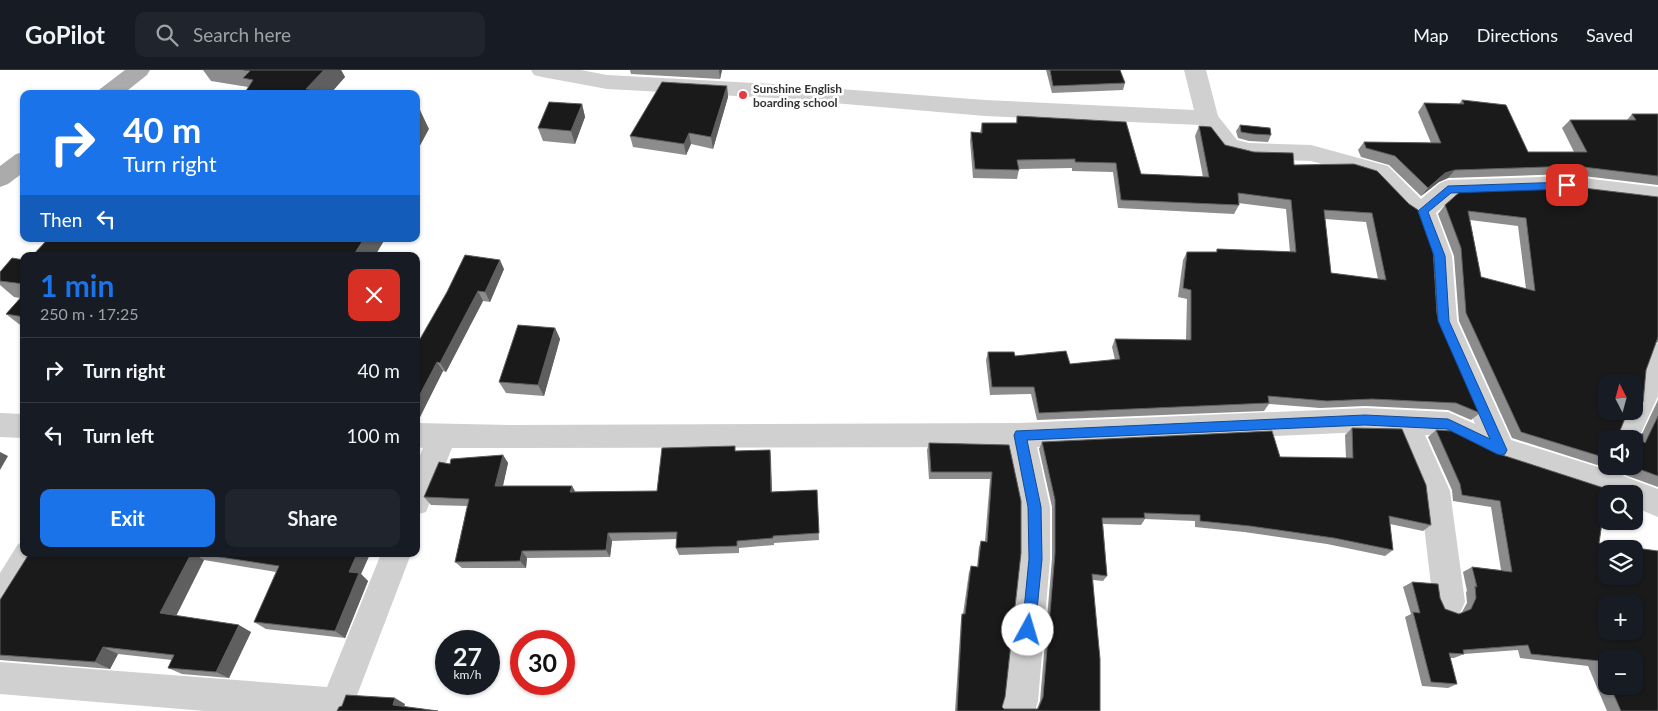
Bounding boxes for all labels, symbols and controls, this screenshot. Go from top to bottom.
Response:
search box [135,12,485,57]
text: GoPilot [25,20,105,49]
icon: search [153,21,181,49]
text: Search here [193,23,291,46]
text: Map [1413,24,1449,46]
text: Directions [1477,24,1558,46]
text: Saved [1586,24,1633,46]
place label: Sunshine English boarding school [753,81,842,110]
marker: Sunshine English boarding school [737,89,749,101]
text: 40 m [123,108,201,150]
icon: right [40,110,105,175]
text: Turn right [123,150,217,177]
pin [1546,164,1588,206]
icon: arrive [1553,171,1581,199]
icon: left [92,205,120,233]
text: Then [40,208,82,231]
text: 1 min [40,267,114,303]
button: close [348,269,400,321]
text: 250 m · 17:25 [40,304,139,323]
icon: right [40,356,68,384]
text: Turn right [83,359,165,382]
text: 40 m [357,359,400,382]
north arrow [1598,375,1642,420]
map controls [1598,375,1643,695]
icon: left [40,421,68,449]
text: Turn left [83,424,154,447]
text: 100 m [346,424,400,447]
button: sound [1598,430,1643,475]
button: search [1598,485,1643,530]
button: Exit [40,489,215,547]
button: Share [225,489,400,547]
button: layers [1598,540,1643,585]
button: + [1598,595,1643,640]
position arrow [1001,603,1053,655]
speed limit sign: 30 [510,630,575,695]
text: 27 [453,641,482,671]
button: − [1598,650,1643,695]
text: km/h [453,667,482,682]

